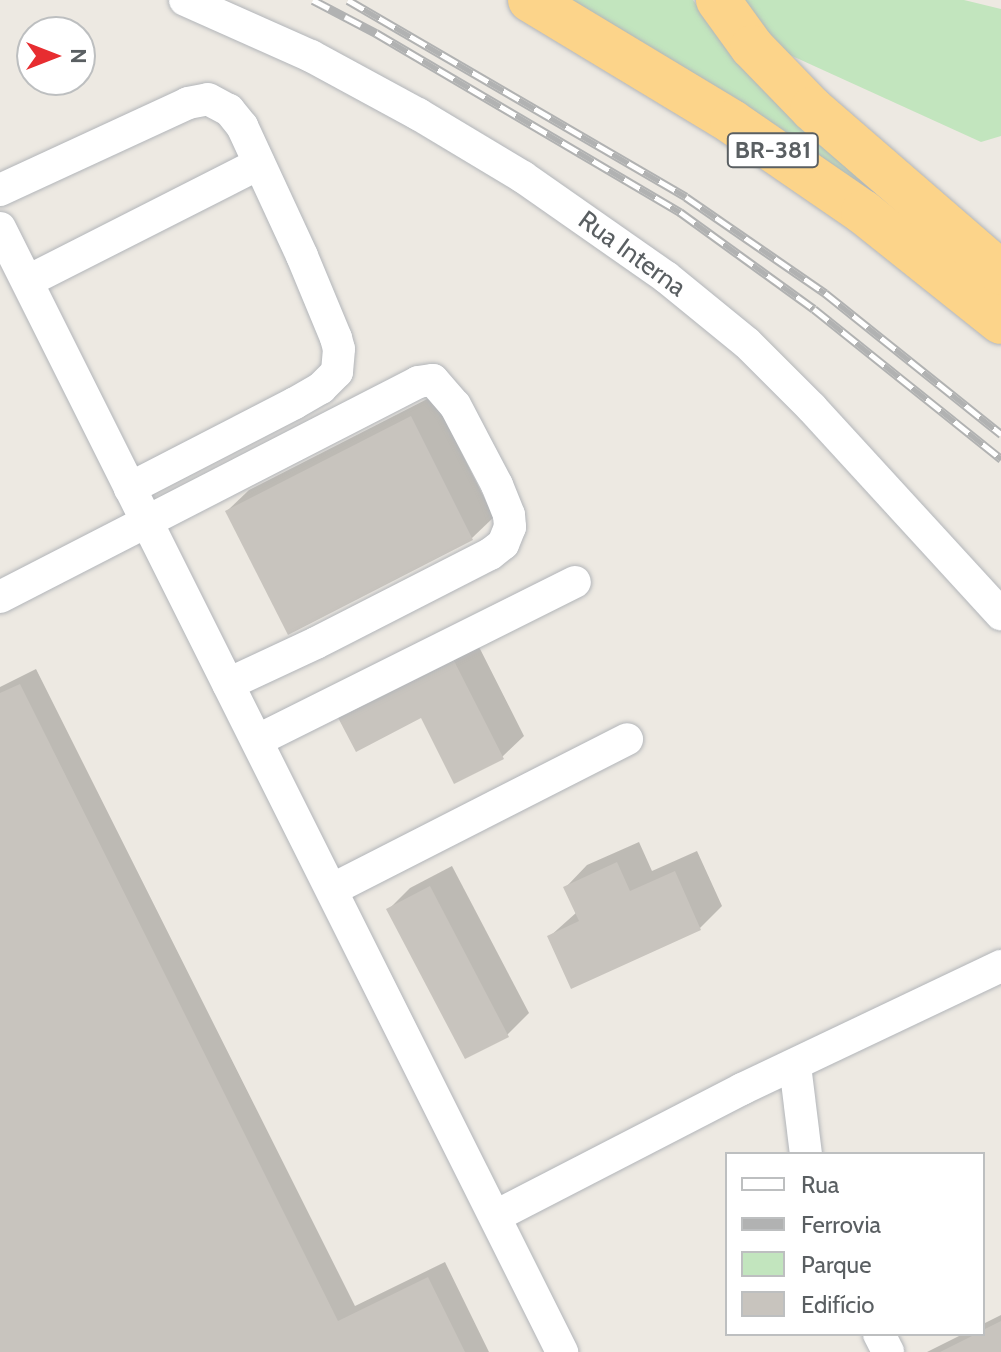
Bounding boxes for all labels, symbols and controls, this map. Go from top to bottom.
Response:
north arrow [16,16,96,96]
text: N [65,48,92,64]
road number: BR-381 [725,130,821,170]
street label: Rua Interna [572,205,692,303]
legend [725,1152,985,1336]
text: Rua [801,1170,839,1199]
text: Ferrovia [801,1210,881,1239]
text: Parque [801,1250,871,1279]
text: Edifício [801,1290,875,1319]

